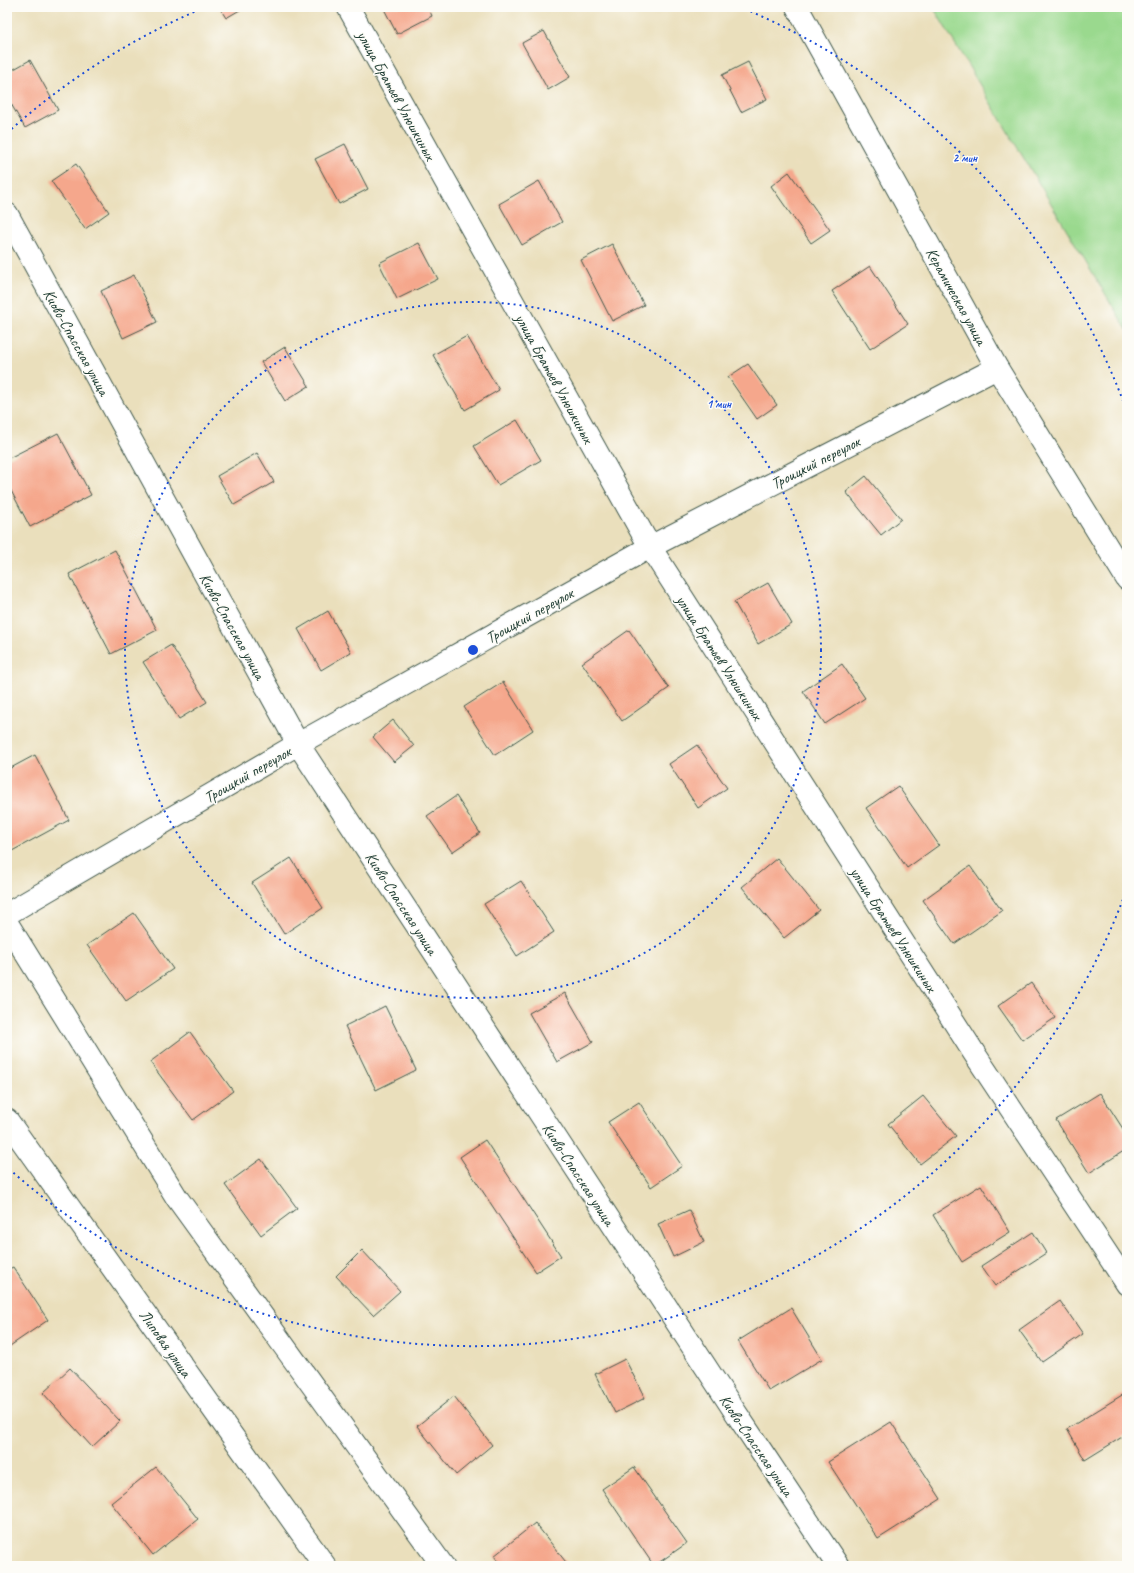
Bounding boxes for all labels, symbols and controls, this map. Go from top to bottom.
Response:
street label: улица Братьев Улюшкиных [352,26,441,165]
text: 2 мин [953,150,978,166]
street label: Керамическая улица [921,244,992,350]
street label: Киово-Спасская улица [39,286,114,400]
street label: улица Братьев Улюшкиных [510,309,599,448]
text: 1 мин [707,396,732,412]
street label: Троицкий переулок [768,431,865,494]
street label: Киово-Спасская улица [195,570,270,684]
street label: Троицкий переулок [482,583,579,648]
street label: улица Братьев Улюшкиных [671,590,768,725]
centre of rings [466,643,480,657]
street label: Троицкий переулок [200,741,296,808]
street label: Киово-Спасская улица [360,848,443,960]
street label: улица Братьев Улюшкиных [845,862,942,997]
street label: Киово-Спасская улица [537,1119,620,1231]
street label: Липовая улица [135,1306,196,1382]
street label: Киово-Спасская улица [715,1391,798,1501]

